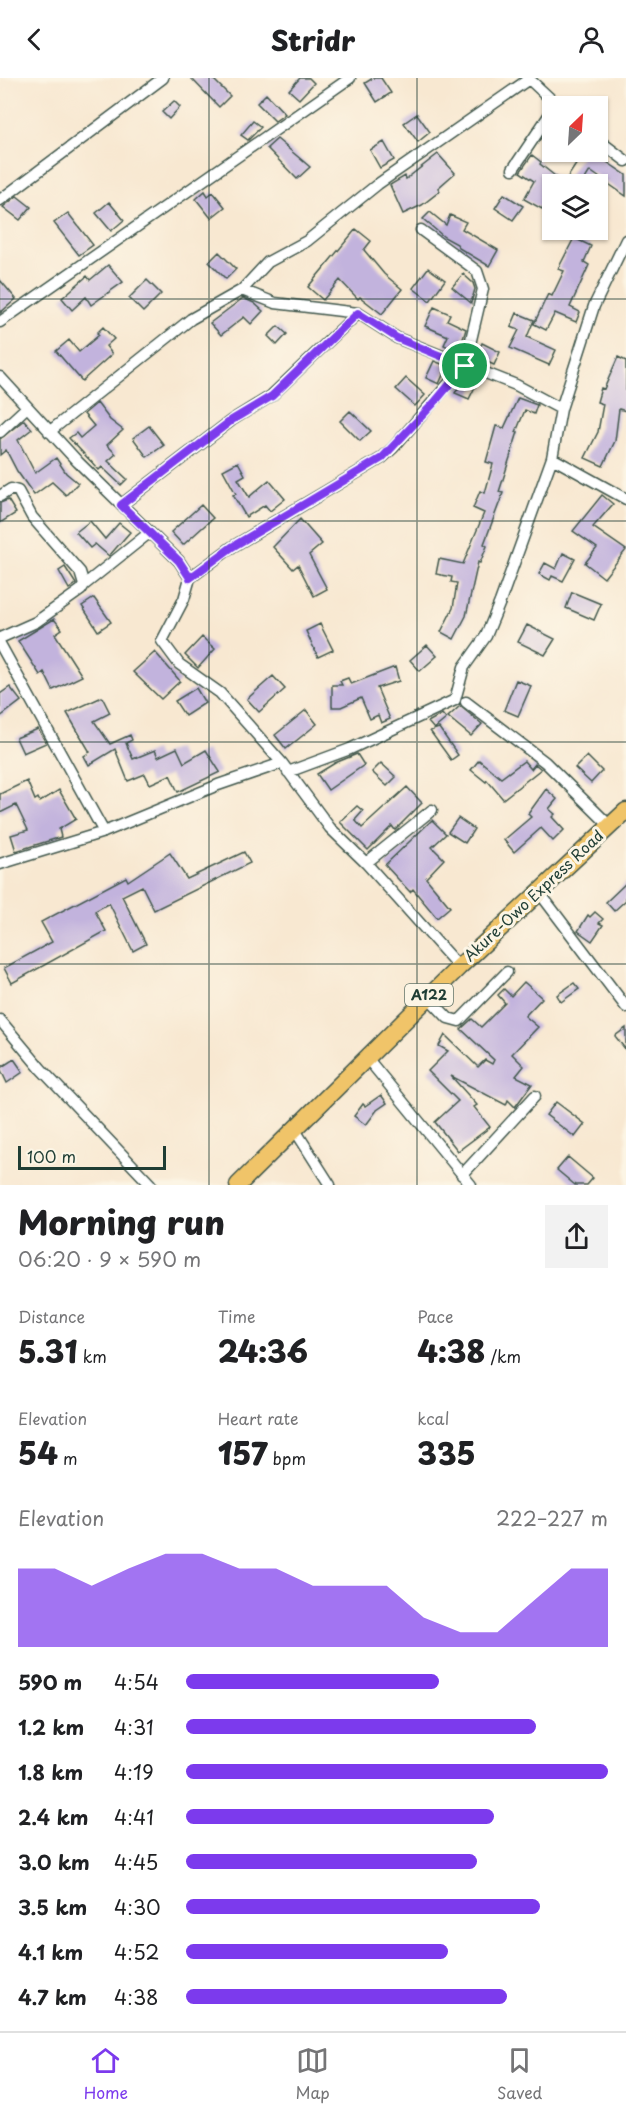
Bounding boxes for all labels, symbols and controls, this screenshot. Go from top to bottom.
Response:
text: Stridr [271,19,355,60]
icon: back [18,23,51,56]
icon: person [575,23,608,56]
north arrow [542,96,608,162]
map controls [542,96,608,240]
button: layers [542,174,608,240]
pin [439,340,490,391]
icon: arrive [448,349,481,382]
street label: Akure-Owo Express Road [458,824,608,966]
road number: A122 [405,984,453,1006]
scale bar [18,1143,166,1170]
text: 100 m [27,1144,76,1168]
text: Morning run [18,1196,225,1246]
button: share [545,1205,608,1268]
text: 06:20 · 9 × 590 m [18,1244,201,1274]
text: Distance [18,1304,85,1328]
text: Time [218,1304,255,1328]
text: Pace [417,1304,453,1328]
text: 5.31 [18,1328,78,1373]
text: 24:36 [218,1328,308,1373]
text: 4:38 [417,1328,485,1373]
text: km [78,1344,107,1368]
text: /km [485,1344,521,1368]
text: Elevation [18,1406,87,1430]
text: Heart rate [218,1406,298,1430]
text: kcal [417,1406,449,1430]
text: 54 [18,1430,58,1475]
text: 157 [218,1430,268,1475]
text: 335 [417,1430,476,1475]
text: m [58,1446,78,1470]
text: bpm [268,1446,306,1470]
text: Elevation [18,1503,104,1533]
text: 222–227 m [496,1503,608,1533]
text: 590 m [18,1667,82,1697]
text: 4:54 [114,1667,159,1697]
text: 1.2 km [18,1712,84,1742]
text: 4:31 [114,1712,154,1742]
text: 1.8 km [18,1757,83,1787]
text: 4:19 [114,1757,154,1787]
text: 2.4 km [18,1802,88,1832]
text: 4:41 [114,1802,154,1832]
text: 3.0 km [18,1847,90,1877]
text: 4:45 [114,1847,158,1877]
text: 3.5 km [18,1892,87,1922]
text: 4:30 [114,1892,161,1922]
text: 4.1 km [18,1937,83,1967]
text: 4:52 [114,1937,159,1967]
text: 4.7 km [18,1982,87,2012]
text: 4:38 [114,1982,159,2012]
tab: Home [84,2044,128,2104]
tab: Map [295,2044,330,2104]
tab: Saved [497,2044,542,2104]

